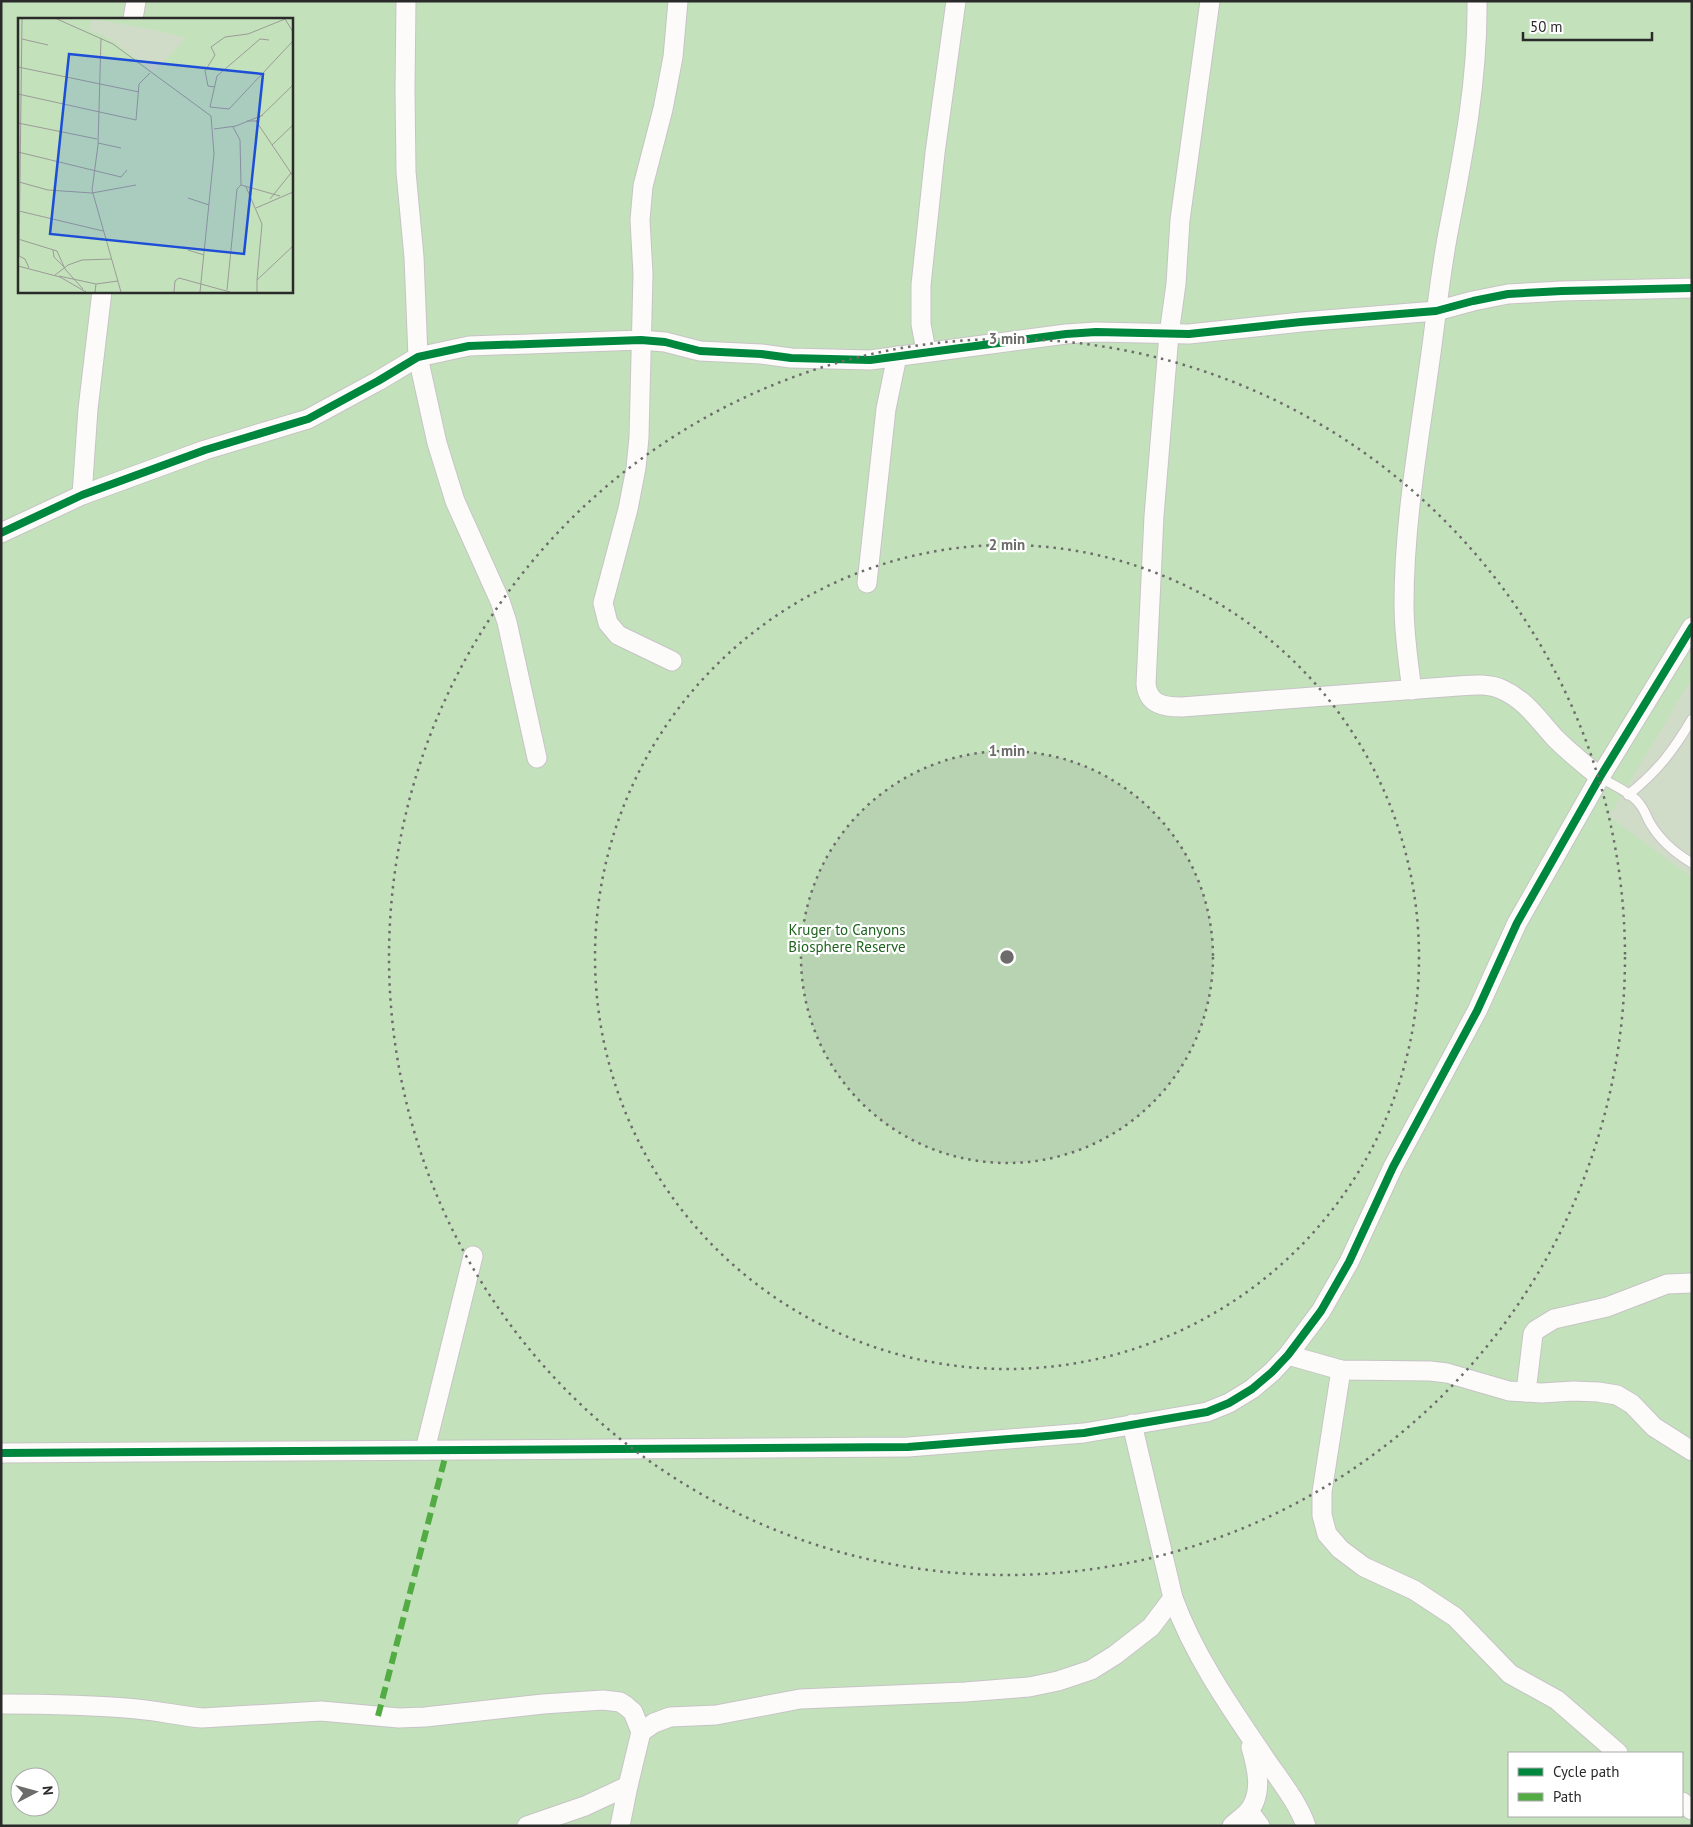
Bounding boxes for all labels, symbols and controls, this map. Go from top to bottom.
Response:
scale bar [1523,10,1652,42]
text: 50 m [1530,17,1563,36]
inset map [18,18,292,292]
text: 3 min [989,329,1025,348]
text: 2 min [989,535,1025,554]
text: 1 min [989,741,1025,760]
park label: Kruger to Canyons Biosphere Reserve [788,920,906,956]
centre of rings [998,948,1016,966]
legend [1508,1752,1683,1817]
text: Cycle path [1553,1762,1619,1781]
north arrow [10,1767,60,1817]
text: N [38,1785,57,1796]
text: Path [1553,1787,1582,1806]

